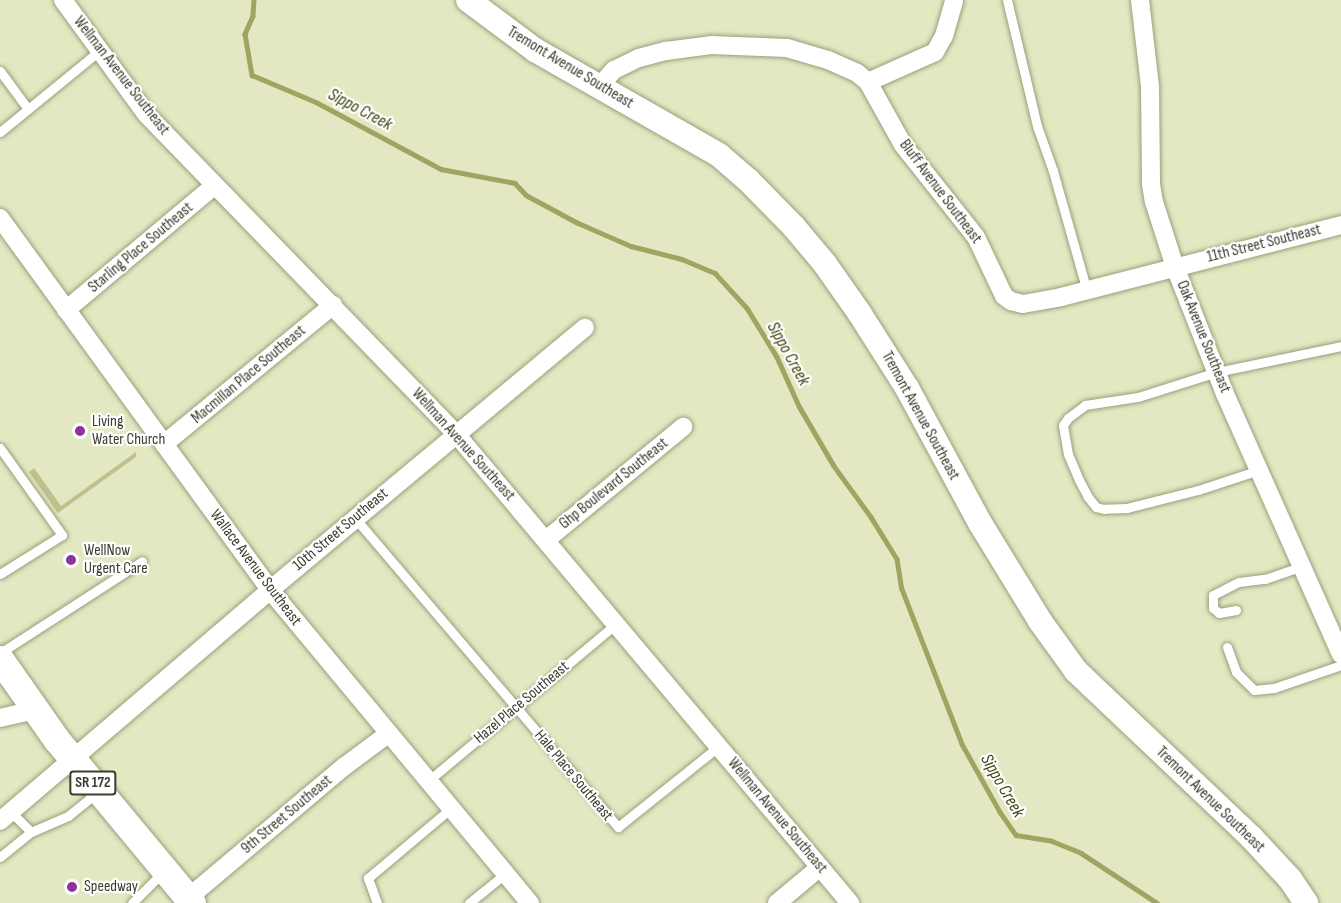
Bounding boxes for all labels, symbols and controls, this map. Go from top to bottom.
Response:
street label: Wellman Avenue Southeast [69,13,173,139]
street label: Tremont Avenue Southeast [503,23,637,113]
water label: Sippo Creek [324,84,396,136]
street label: Bluff Avenue Southeast [895,136,985,248]
street label: Starling Place Southeast [85,199,197,297]
street label: 11th Street Southeast [1205,221,1323,267]
street label: Oak Avenue Southeast [1172,278,1234,396]
water label: Sippo Creek [762,318,814,390]
street label: Macmillan Place Southeast [188,322,310,428]
street label: Tremont Avenue Southeast [877,348,963,484]
street label: Wellman Avenue Southeast [407,385,519,505]
place label: Living Water Church [92,412,165,450]
marker: Living Water Church [73,424,87,438]
street label: Ghp Boulevard Southeast [556,434,672,534]
street label: 10th Street Southeast [289,485,393,575]
street label: Wallace Avenue Southeast [205,506,305,630]
place label: WellNow Urgent Care [84,541,148,579]
marker: WellNow Urgent Care [62,551,80,569]
street label: Hazel Place Southeast [471,658,573,748]
street label: Hale Place Southeast [529,727,617,825]
street label: Tremont Avenue Southeast [1151,743,1269,857]
water label: Sippo Creek [975,750,1029,822]
street label: Wellman Avenue Southeast [723,754,831,878]
road number: SR 172 [69,771,117,795]
street label: 9th Street Southeast [238,771,336,859]
place label: Speedway [84,877,138,897]
marker: Speedway [65,880,79,894]

